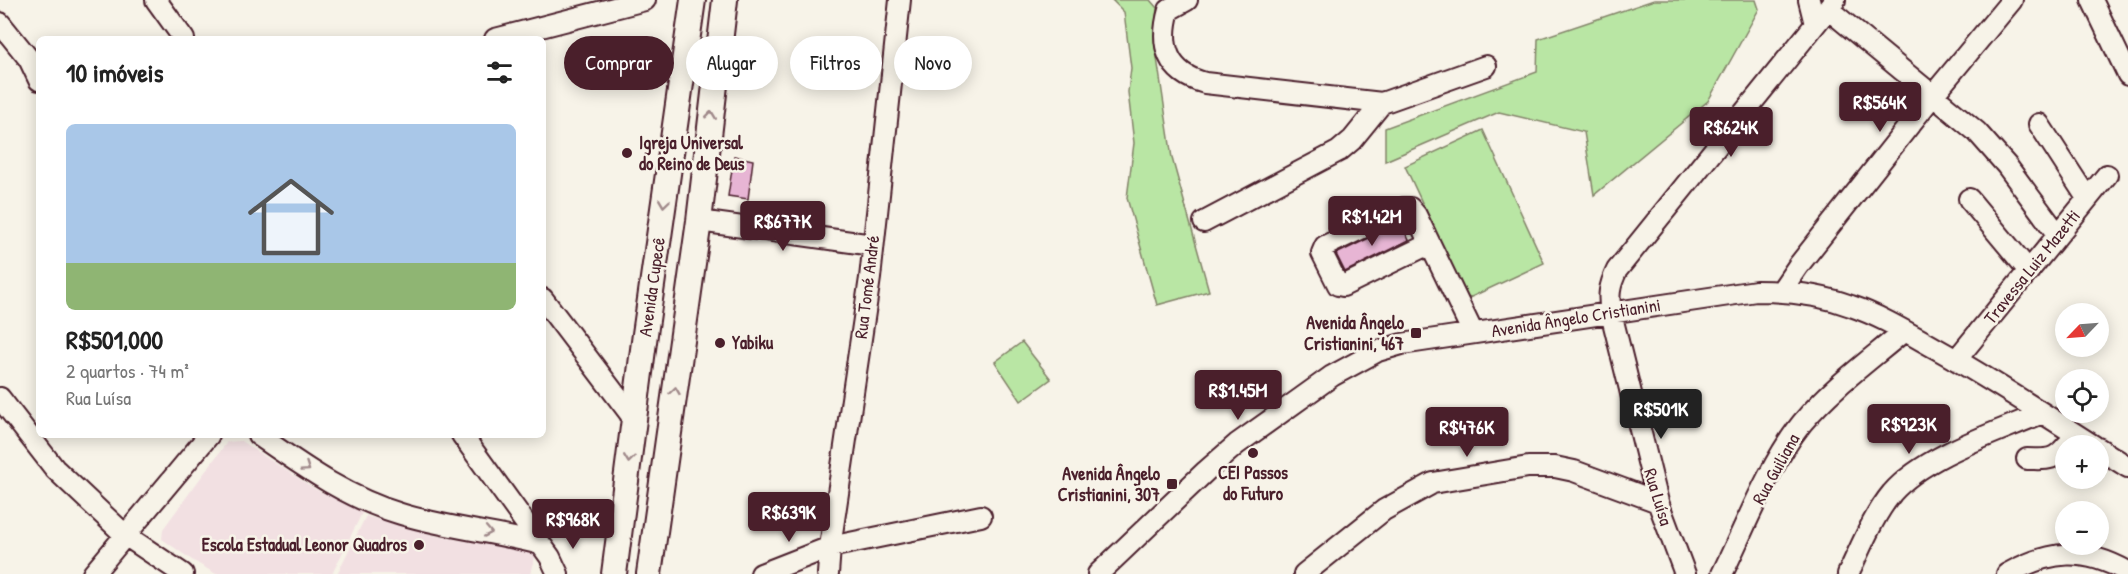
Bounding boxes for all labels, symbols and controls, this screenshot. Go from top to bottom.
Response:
chip: Comprar [564,36,674,90]
chip: Alugar [686,36,778,90]
chip: Filtros [790,36,882,90]
chip: Novo [894,36,972,90]
text: 10 imóveis [66,55,164,90]
icon: filters [483,56,516,89]
pin: R$564K [1831,82,1929,133]
text: R$564K [1853,88,1907,115]
pin: R$624K [1682,107,1780,158]
one-way arrow [704,110,717,119]
text: R$624K [1704,113,1758,140]
place label: Igreja Universal do Reino de Deus [639,130,745,176]
marker: Igreja Universal do Reino de Deus [620,146,634,160]
icon: home [237,163,345,271]
pin: R$1.42M [1317,196,1427,247]
one-way arrow [659,199,671,208]
pin: R$677K [734,201,832,252]
text: R$1.42M [1342,202,1402,229]
street label: Travessa Luiz Mazetti [1978,204,2086,329]
text: R$677K [754,207,812,234]
street label: Rua Tomé André [848,234,885,340]
street label: Avenida Cupecê [632,236,671,338]
street label: Avenida Ângelo Cristianini [1489,292,1662,343]
north arrow [2055,303,2109,357]
map controls [2055,303,2109,555]
place label: Avenida Ângelo Cristianini, 467 [1304,310,1405,356]
text: R$501,000 [66,322,163,357]
marker: Avenida Ângelo Cristianini, 467 [1409,326,1423,340]
place label: Yabiku [732,330,774,355]
marker: Yabiku [713,336,727,350]
text: 2 quartos · 74 m² [66,357,189,384]
button: locate [2055,369,2109,423]
pin: R$1.45M [1183,370,1293,421]
text: R$1.45M [1209,376,1267,403]
text: Rua Luísa [66,384,131,411]
one-way arrow [668,387,680,396]
pin: R$501K [1612,389,1710,440]
text: R$501K [1634,395,1688,422]
pin: R$923K [1860,404,1958,455]
pin: R$476K [1418,407,1516,458]
text: R$923K [1881,410,1937,437]
text: R$476K [1439,413,1495,440]
street label: Rua Guiliana [1746,429,1805,509]
button: + [2055,435,2109,489]
marker: CEI Passos do Futuro [1246,446,1260,460]
one-way arrow [623,454,635,464]
place label: CEI Passos do Futuro [1218,460,1288,506]
one-way arrow [299,461,310,472]
place label: Avenida Ângelo Cristianini, 307 [1058,461,1161,507]
street label: Rua Luísa [1638,465,1679,528]
marker: Avenida Ângelo Cristianini, 307 [1165,477,1179,491]
pin: R$639K [740,492,838,543]
text: R$639K [762,498,816,525]
pin: R$968K [524,499,622,550]
button: − [2055,501,2109,555]
text: R$968K [546,505,600,532]
one-way arrow [483,525,493,538]
place label: Escola Estadual Leonor Quadros [202,532,407,557]
marker: Escola Estadual Leonor Quadros [412,538,426,552]

